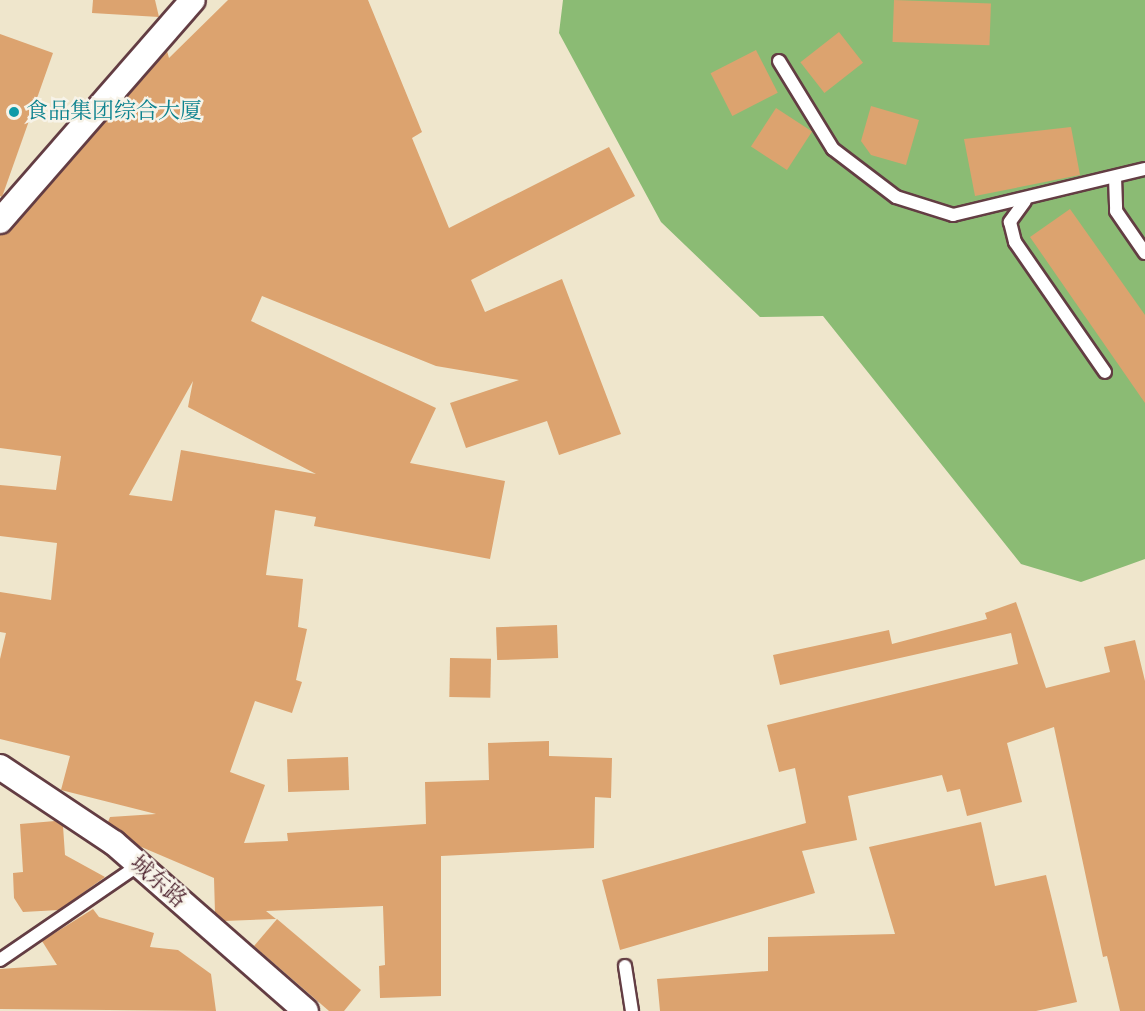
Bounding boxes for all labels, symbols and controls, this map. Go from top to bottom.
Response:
place label: 食品集团综合大厦 [26,99,202,125]
marker: 食品集团综合大厦 [7,105,21,119]
street label: 城东路 [124,850,192,914]

